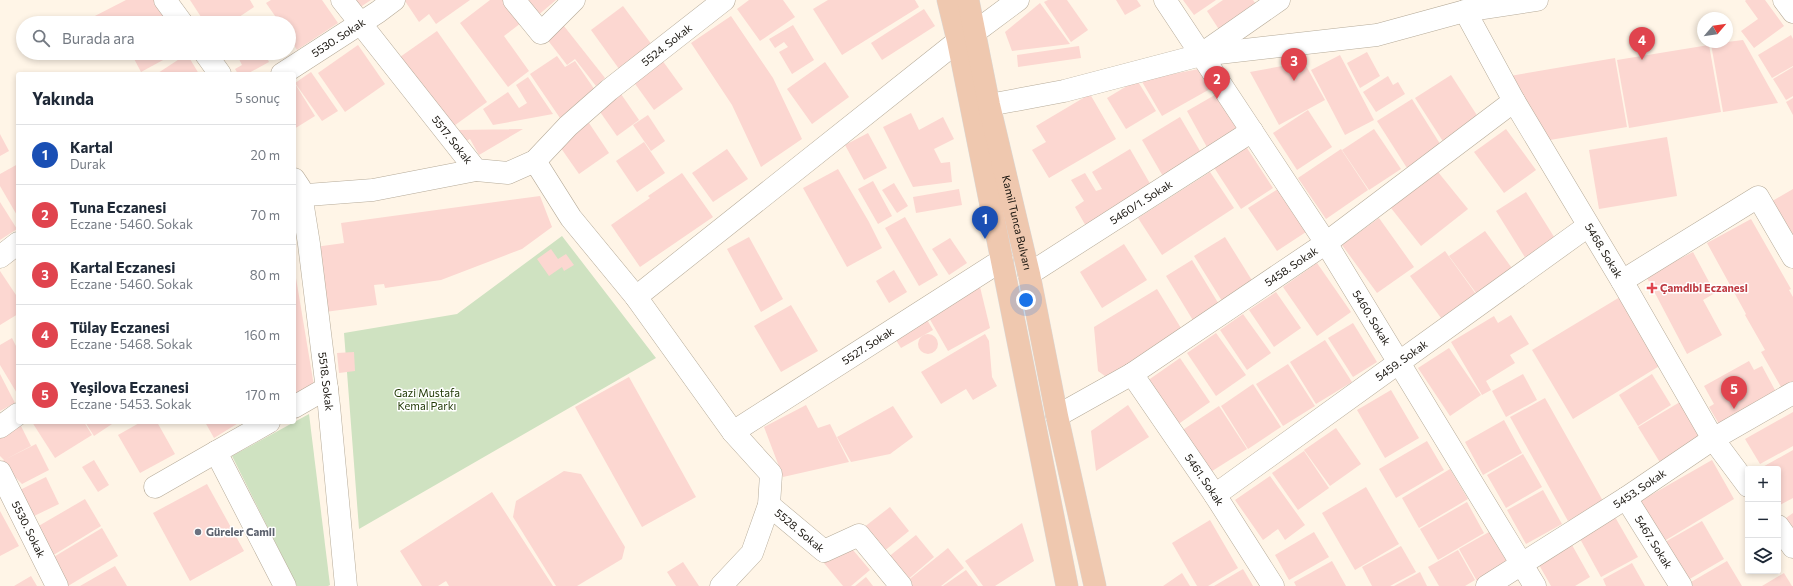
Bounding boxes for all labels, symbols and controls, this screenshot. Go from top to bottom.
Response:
north arrow [1697,12,1733,48]
street label: 5530. Sokak [309,15,367,59]
search box [16,16,296,60]
street label: 5524. Sokak [638,21,694,68]
icon: search [30,27,52,49]
pin: 4 [1629,27,1655,60]
text: Burada ara [62,29,135,47]
pin: 3 [1281,48,1307,81]
pin: 2 [1204,66,1230,99]
text: Yakında [32,88,94,109]
text: 5 sonuç [235,90,280,106]
street label: 5517. Sokak [430,113,476,166]
text: Kartal [70,138,113,156]
text: 1 [42,147,48,163]
text: 20 m [251,147,280,163]
text: Durak [70,156,106,172]
street label: Kamil Tunca Bulvarı [1000,174,1035,271]
street label: 5460/1. Sokak [1107,177,1174,227]
text: Tuna Eczanesi [70,198,166,216]
pin: 1 [972,206,998,239]
text: 2 [41,207,49,223]
text: 70 m [251,207,280,223]
text: Eczane · 5460. Sokak [70,216,193,232]
street label: 5468. Sokak [1583,221,1626,280]
street label: 5458. Sokak [1262,244,1320,289]
text: Kartal Eczanesi [70,258,175,276]
text: 3 [41,267,49,283]
text: 80 m [250,267,280,283]
text: Eczane · 5460. Sokak [70,276,193,292]
place label: Çamdibi Eczanesi [1660,281,1748,294]
marker: Çamdibi Eczanesi [1647,283,1657,293]
street label: 5460. Sokak [1350,288,1394,347]
your location [1016,290,1036,310]
text: Tülay Eczanesi [70,318,170,336]
street label: 5527. Sokak [839,324,896,367]
text: 4 [41,327,49,343]
text: 160 m [244,327,280,343]
text: Eczane · 5468. Sokak [70,336,192,352]
street label: 5459. Sokak [1373,337,1430,383]
street label: 5518. Sokak [316,351,336,411]
pin: 5 [1721,376,1747,409]
text: Yeşilova Eczanesi [70,378,189,396]
park label: Gazi Mustafa Kemal Parkı [394,386,460,412]
text: 5 [41,387,49,403]
text: 170 m [245,387,280,403]
text: Eczane · 5453. Sokak [70,396,192,412]
street label: 5461. Sokak [1183,451,1227,508]
street label: 5453. Sokak [1610,466,1668,511]
map controls [1745,466,1781,574]
button: + [1745,466,1781,502]
street label: 5530. Sokak [10,499,49,559]
button: − [1745,502,1781,538]
street label: 5528. Sokak [773,506,827,555]
street label: 5467. Sokak [1633,513,1675,571]
place label: Güreler Camii [206,525,275,538]
marker: Güreler Camii [193,527,203,537]
button: layers [1745,538,1781,574]

